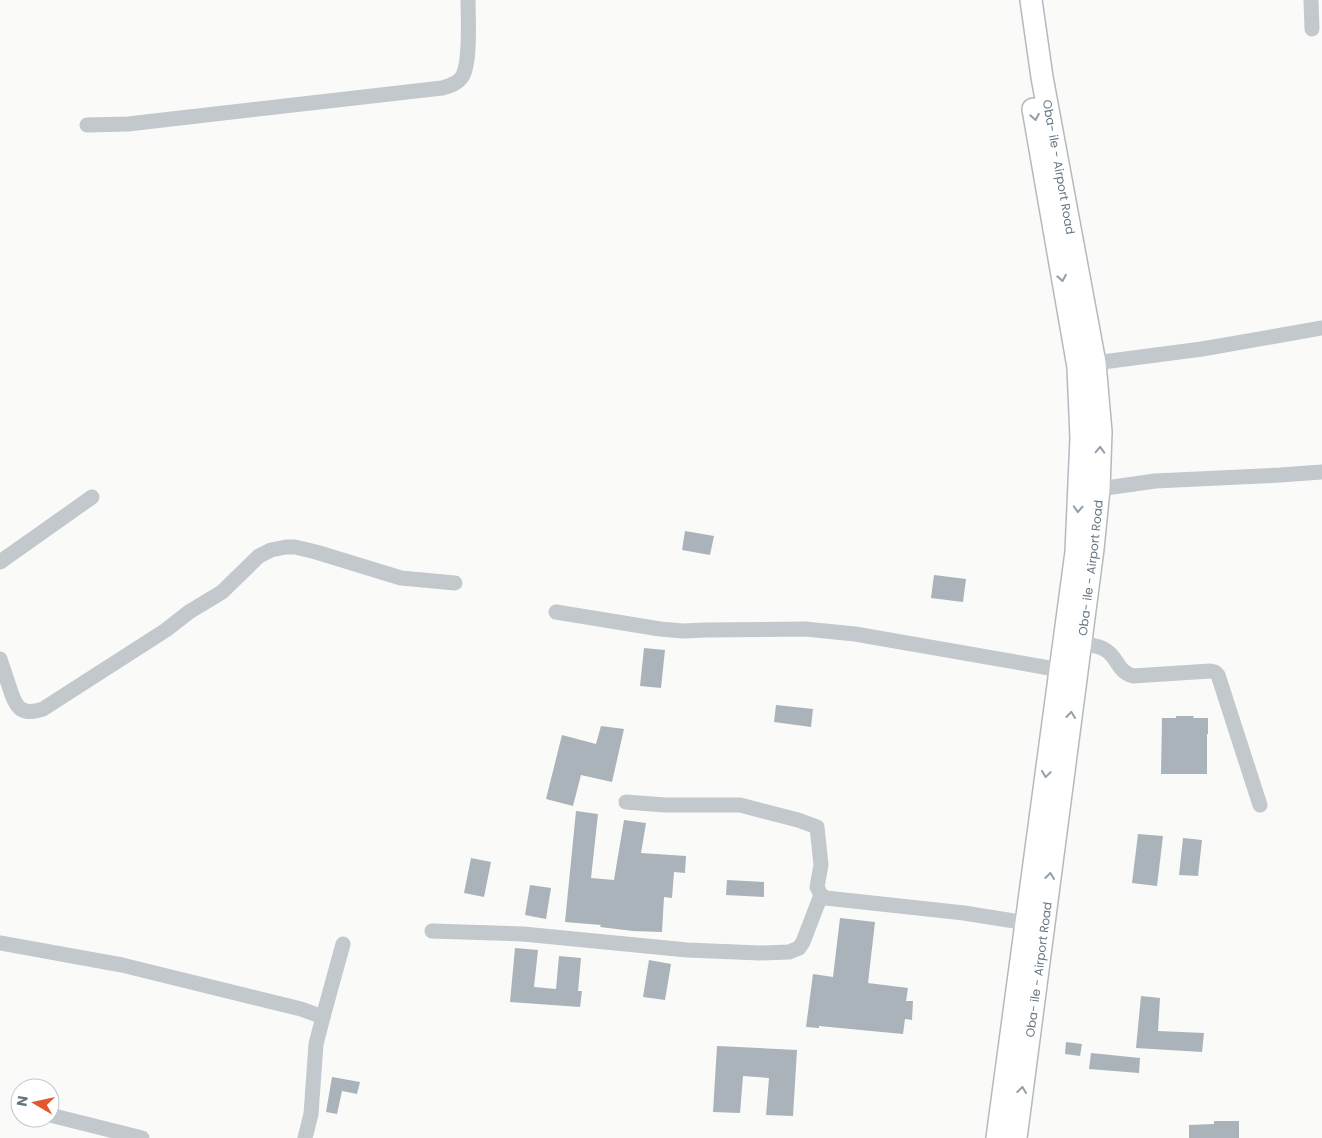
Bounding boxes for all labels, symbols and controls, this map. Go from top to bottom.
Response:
street label: Oba- ile - Airport Road [1039,98,1079,236]
one-way arrow [1029,113,1039,122]
one-way arrow [1057,273,1067,282]
one-way arrow [1095,445,1106,453]
street label: Oba- ile - Airport Road [1073,499,1106,637]
one-way arrow [1073,505,1084,513]
one-way arrow [1065,711,1076,719]
one-way arrow [1042,770,1052,778]
one-way arrow [1044,872,1055,880]
street label: Oba- ile - Airport Road [1021,901,1055,1038]
north arrow [10,1078,60,1128]
one-way arrow [1016,1085,1027,1093]
text: N [11,1094,33,1108]

